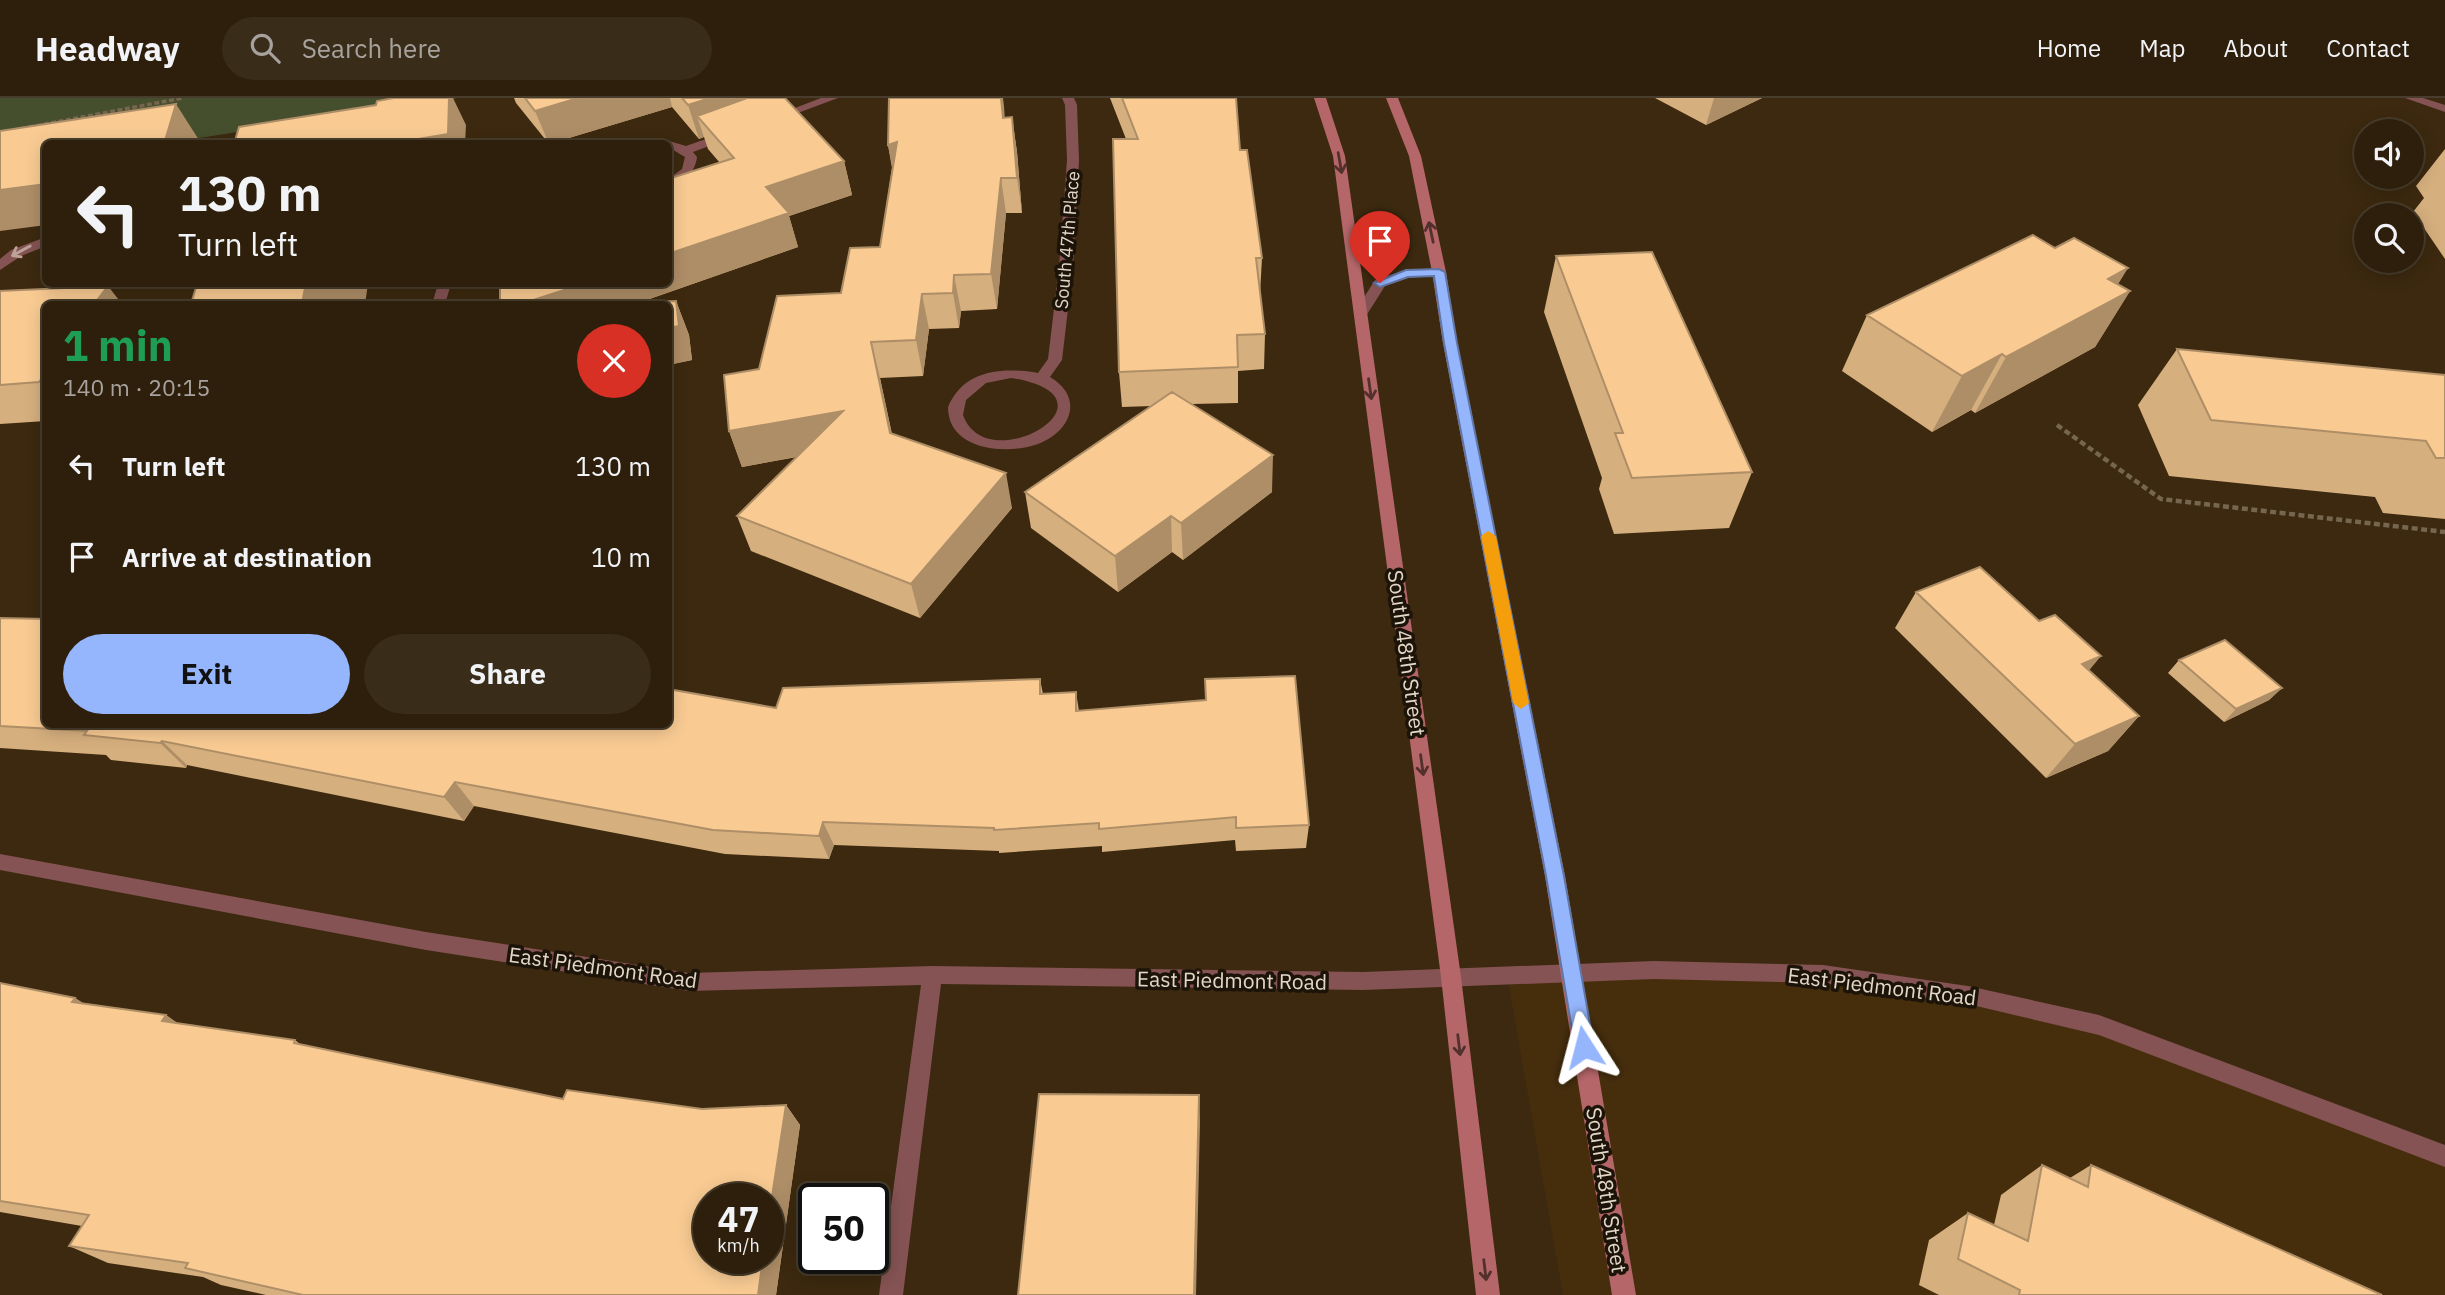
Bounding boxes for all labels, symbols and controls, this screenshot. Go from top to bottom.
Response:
search box [222,17,712,80]
text: Headway [35,27,180,70]
icon: search [246,29,284,67]
text: Search here [302,31,441,65]
text: Home [2037,32,2101,64]
text: Map [2139,32,2185,64]
text: About [2223,32,2288,64]
text: Contact [2326,32,2410,64]
map controls [2354,119,2424,273]
button: sound [2354,119,2424,189]
one-way arrow [1334,151,1347,174]
text: 130 m [178,161,322,224]
icon: left [63,168,154,259]
street label: South 47th Place [1050,170,1084,310]
button: search [2354,203,2424,273]
pin [1350,211,1410,283]
one-way arrow [1423,221,1437,244]
icon: arrive [1361,222,1399,260]
text: Turn left [178,223,298,265]
one-way arrow [12,244,32,258]
text: 1 min [63,318,173,373]
button: close [577,324,651,398]
text: 140 m · 20:15 [63,372,210,402]
one-way arrow [1364,377,1377,400]
icon: left [63,447,101,485]
text: Turn left [122,449,225,483]
text: 130 m [575,449,651,483]
icon: arrive [63,538,101,576]
text: Arrive at destination [122,540,372,574]
text: 10 m [591,540,651,574]
street label: South 48th Street [1382,568,1432,738]
button: Exit [63,634,350,714]
button: Share [364,634,651,714]
one-way arrow [1416,753,1429,776]
street label: East Piedmont Road [507,940,699,994]
street label: East Piedmont Road [1786,961,1978,1011]
street label: East Piedmont Road [1137,964,1327,996]
position arrow [1547,1010,1621,1084]
one-way arrow [1452,1033,1465,1055]
street label: South 48th Street [1580,1105,1634,1275]
speed limit sign: 50 [798,1183,889,1274]
text: 47 [717,1196,760,1242]
text: km/h [717,1234,760,1257]
one-way arrow [1479,1259,1492,1281]

